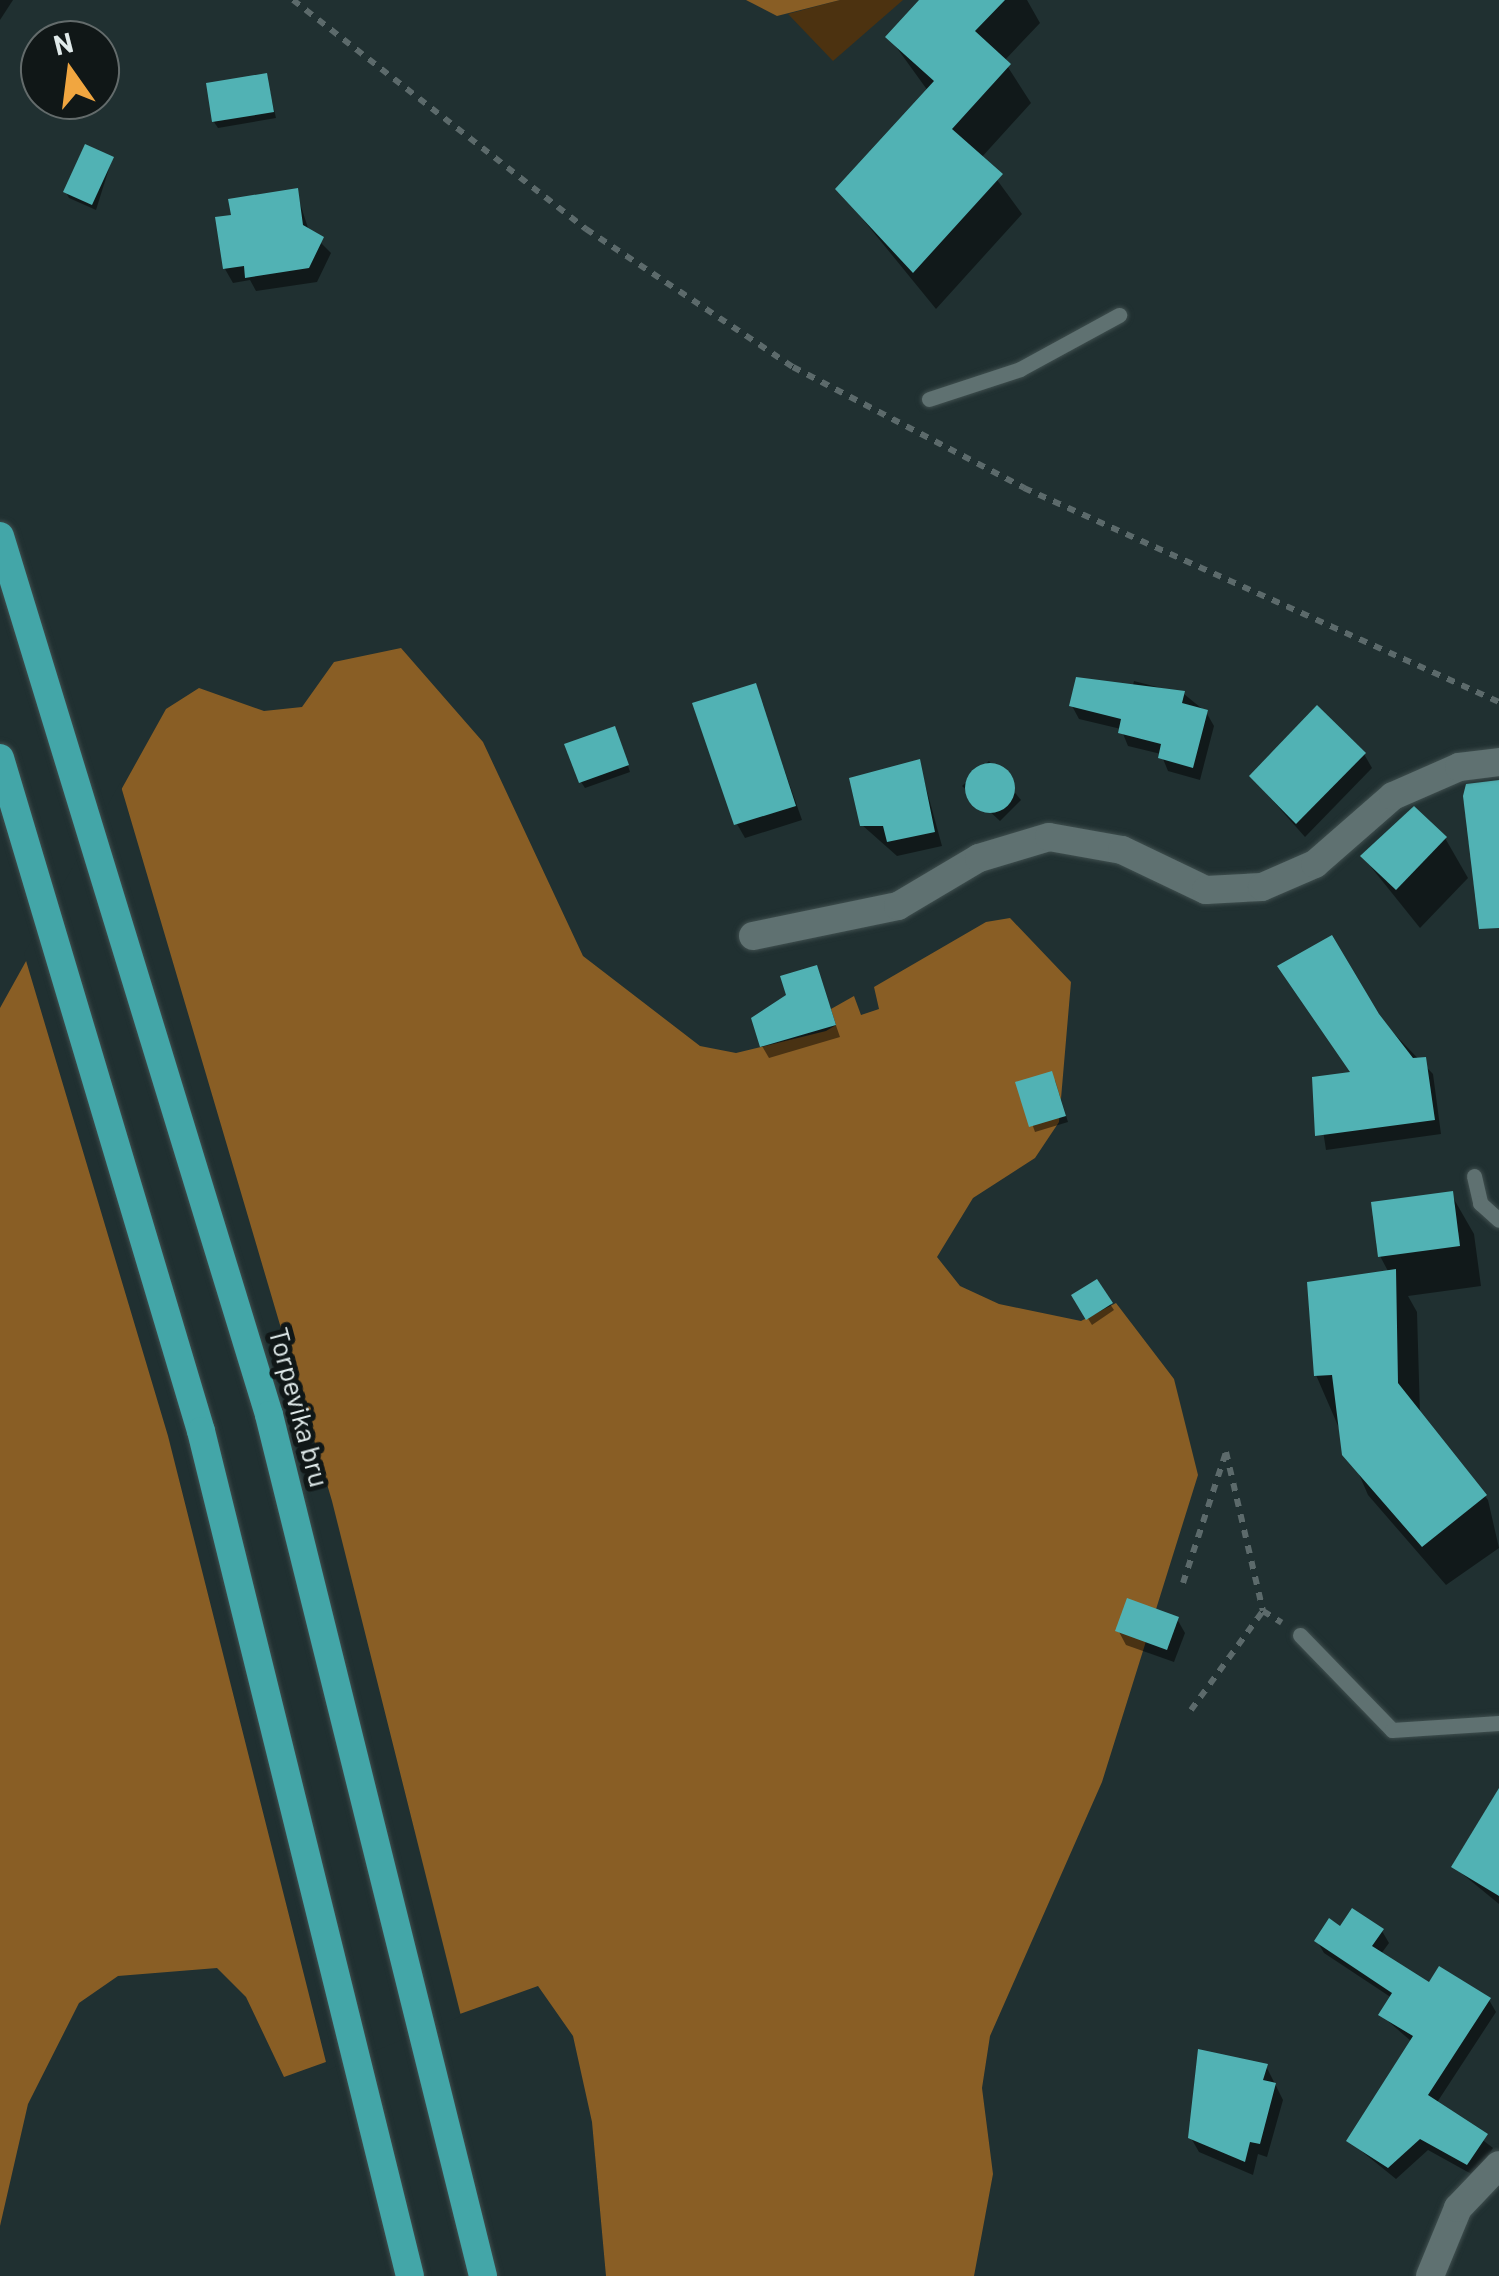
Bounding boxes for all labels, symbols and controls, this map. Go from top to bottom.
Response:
north arrow [20,20,120,120]
text: N [50,24,76,62]
street label: Torpevika bru [263,1324,337,1490]

